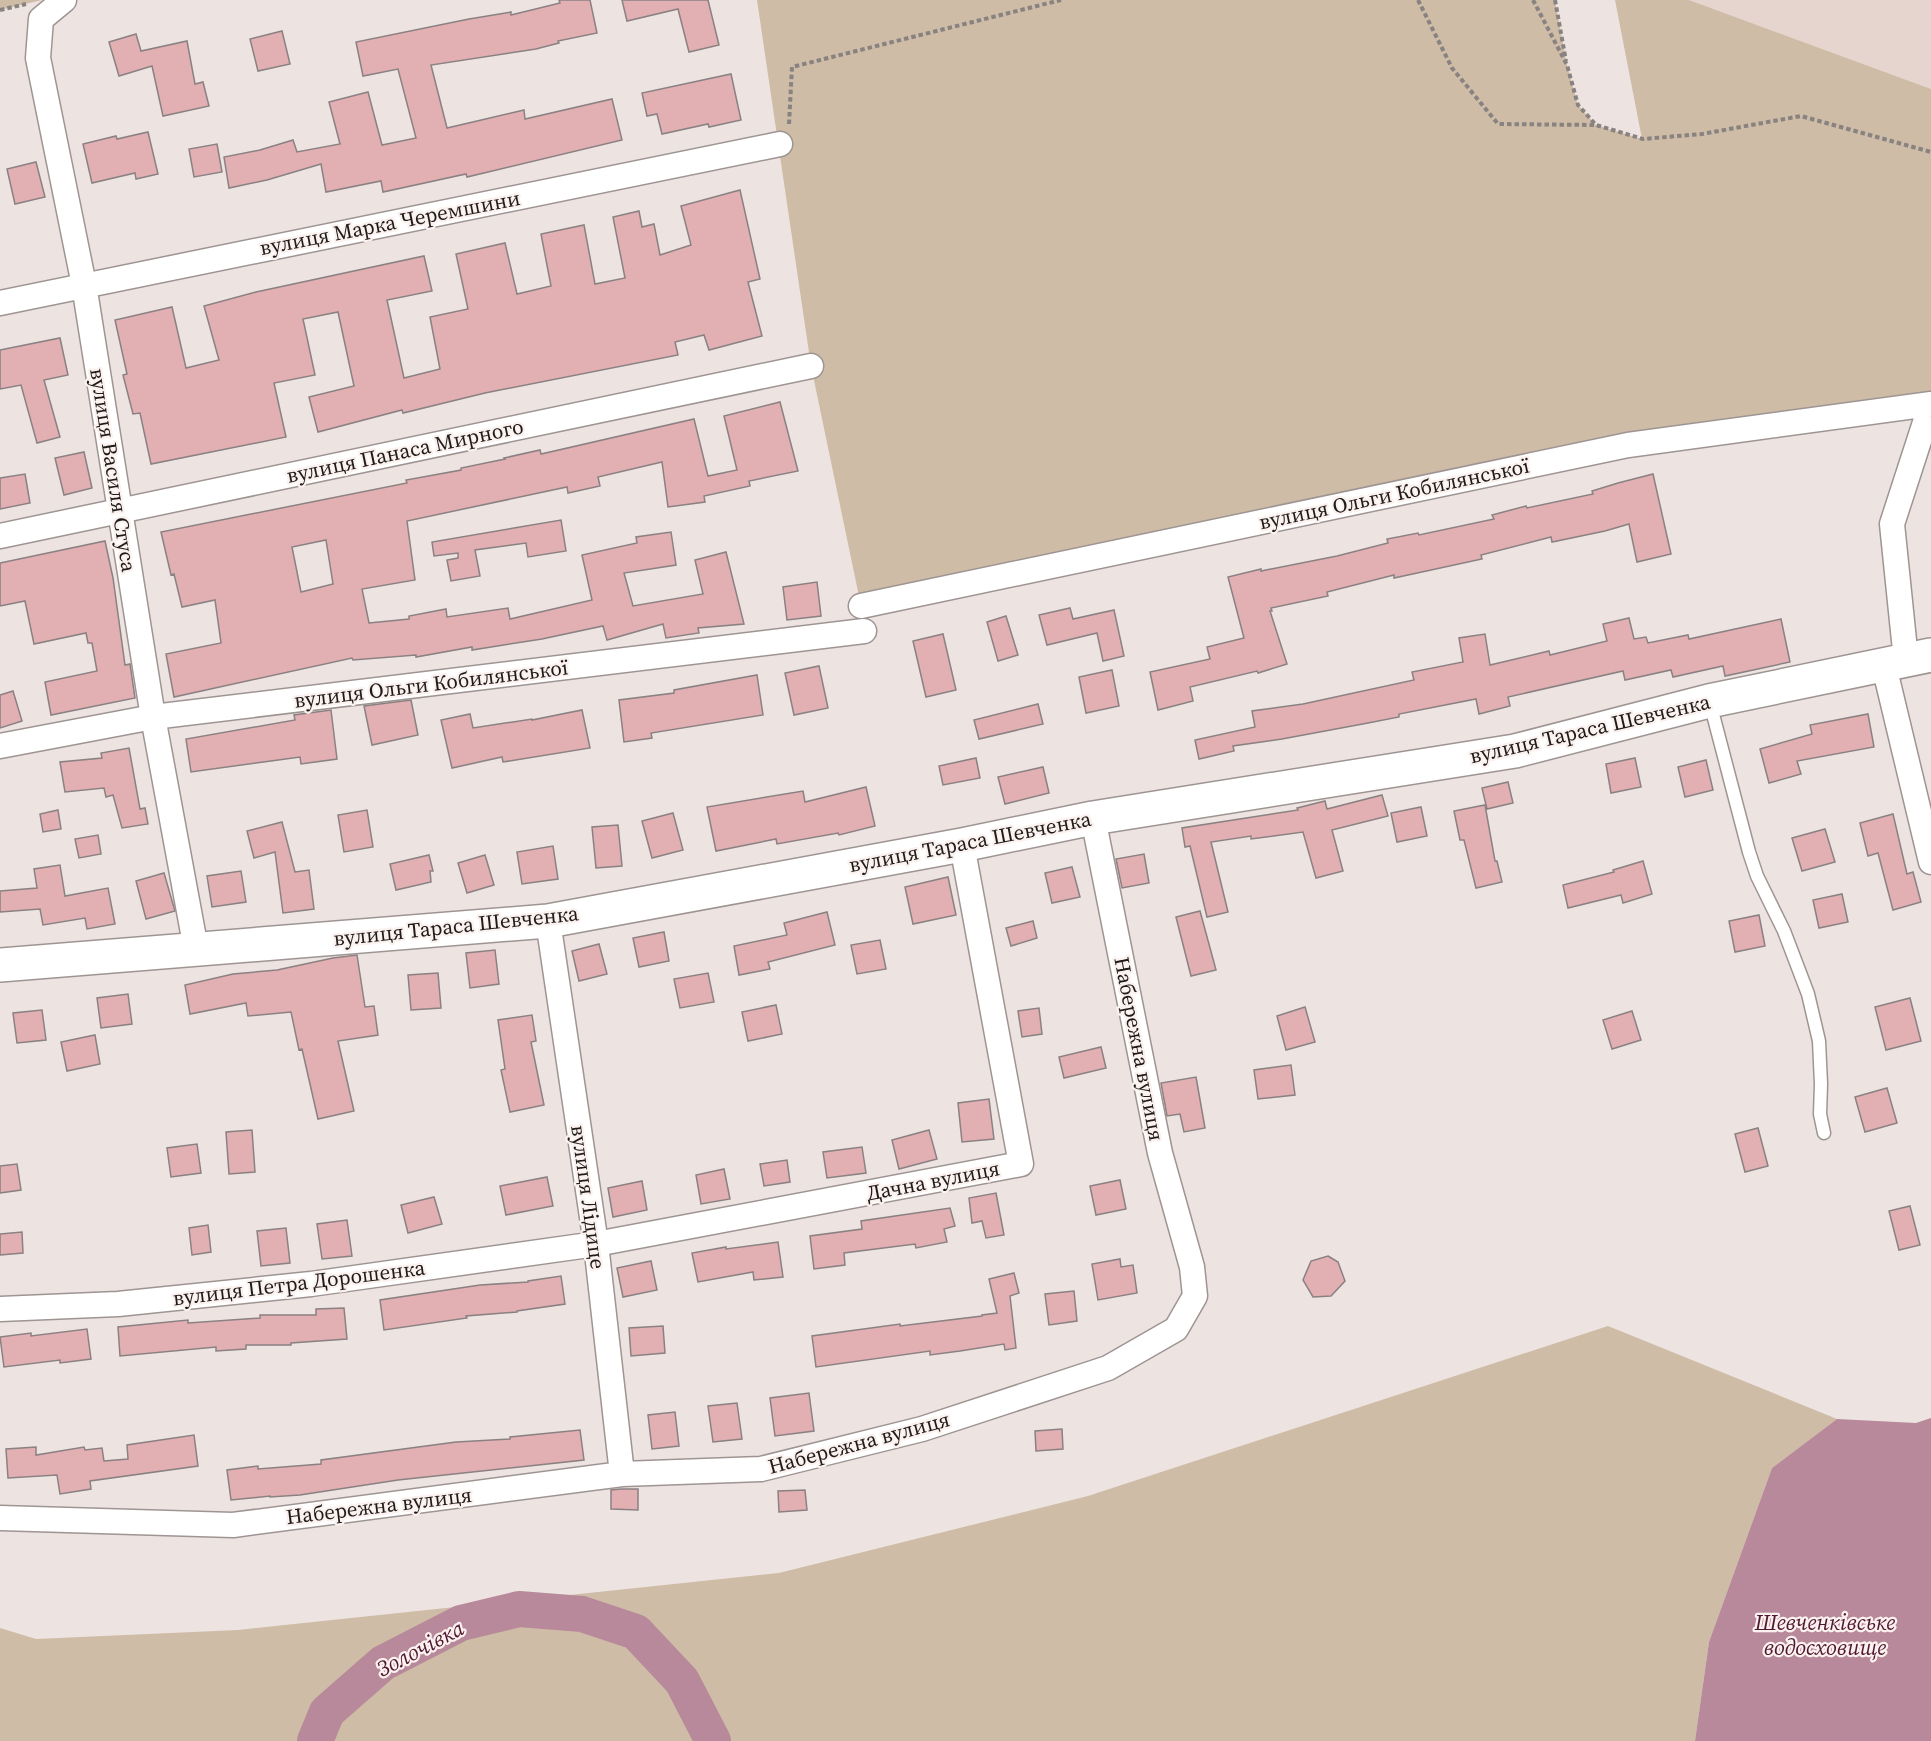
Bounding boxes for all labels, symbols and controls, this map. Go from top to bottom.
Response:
street label: вулиця Марка Черемшини [257,183,523,262]
street label: вулиця Василя Стуса [83,366,144,574]
street label: вулиця Панаса Мирного [284,411,526,490]
street label: вулиця Ольги Кобилянської [1256,451,1532,536]
street label: вулиця Ольги Кобилянської [292,652,570,715]
street label: вулиця Тараса Шевченка [1467,687,1713,770]
street label: вулиця Тараса Шевченка [846,804,1094,879]
street label: вулиця Тараса Шевченка [332,898,580,953]
street label: Набережна вулиця [1107,954,1172,1143]
street label: вулиця Лідице [564,1123,613,1271]
street label: Дачна вулиця [864,1153,1002,1208]
street label: вулиця Петра Дорошенка [171,1253,427,1312]
street label: Набережна вулиця [765,1404,953,1481]
street label: Набережна вулиця [284,1480,473,1531]
water label: Шевченківське водосховище [1754,1607,1895,1662]
water label: Золочівка [371,1612,469,1684]

